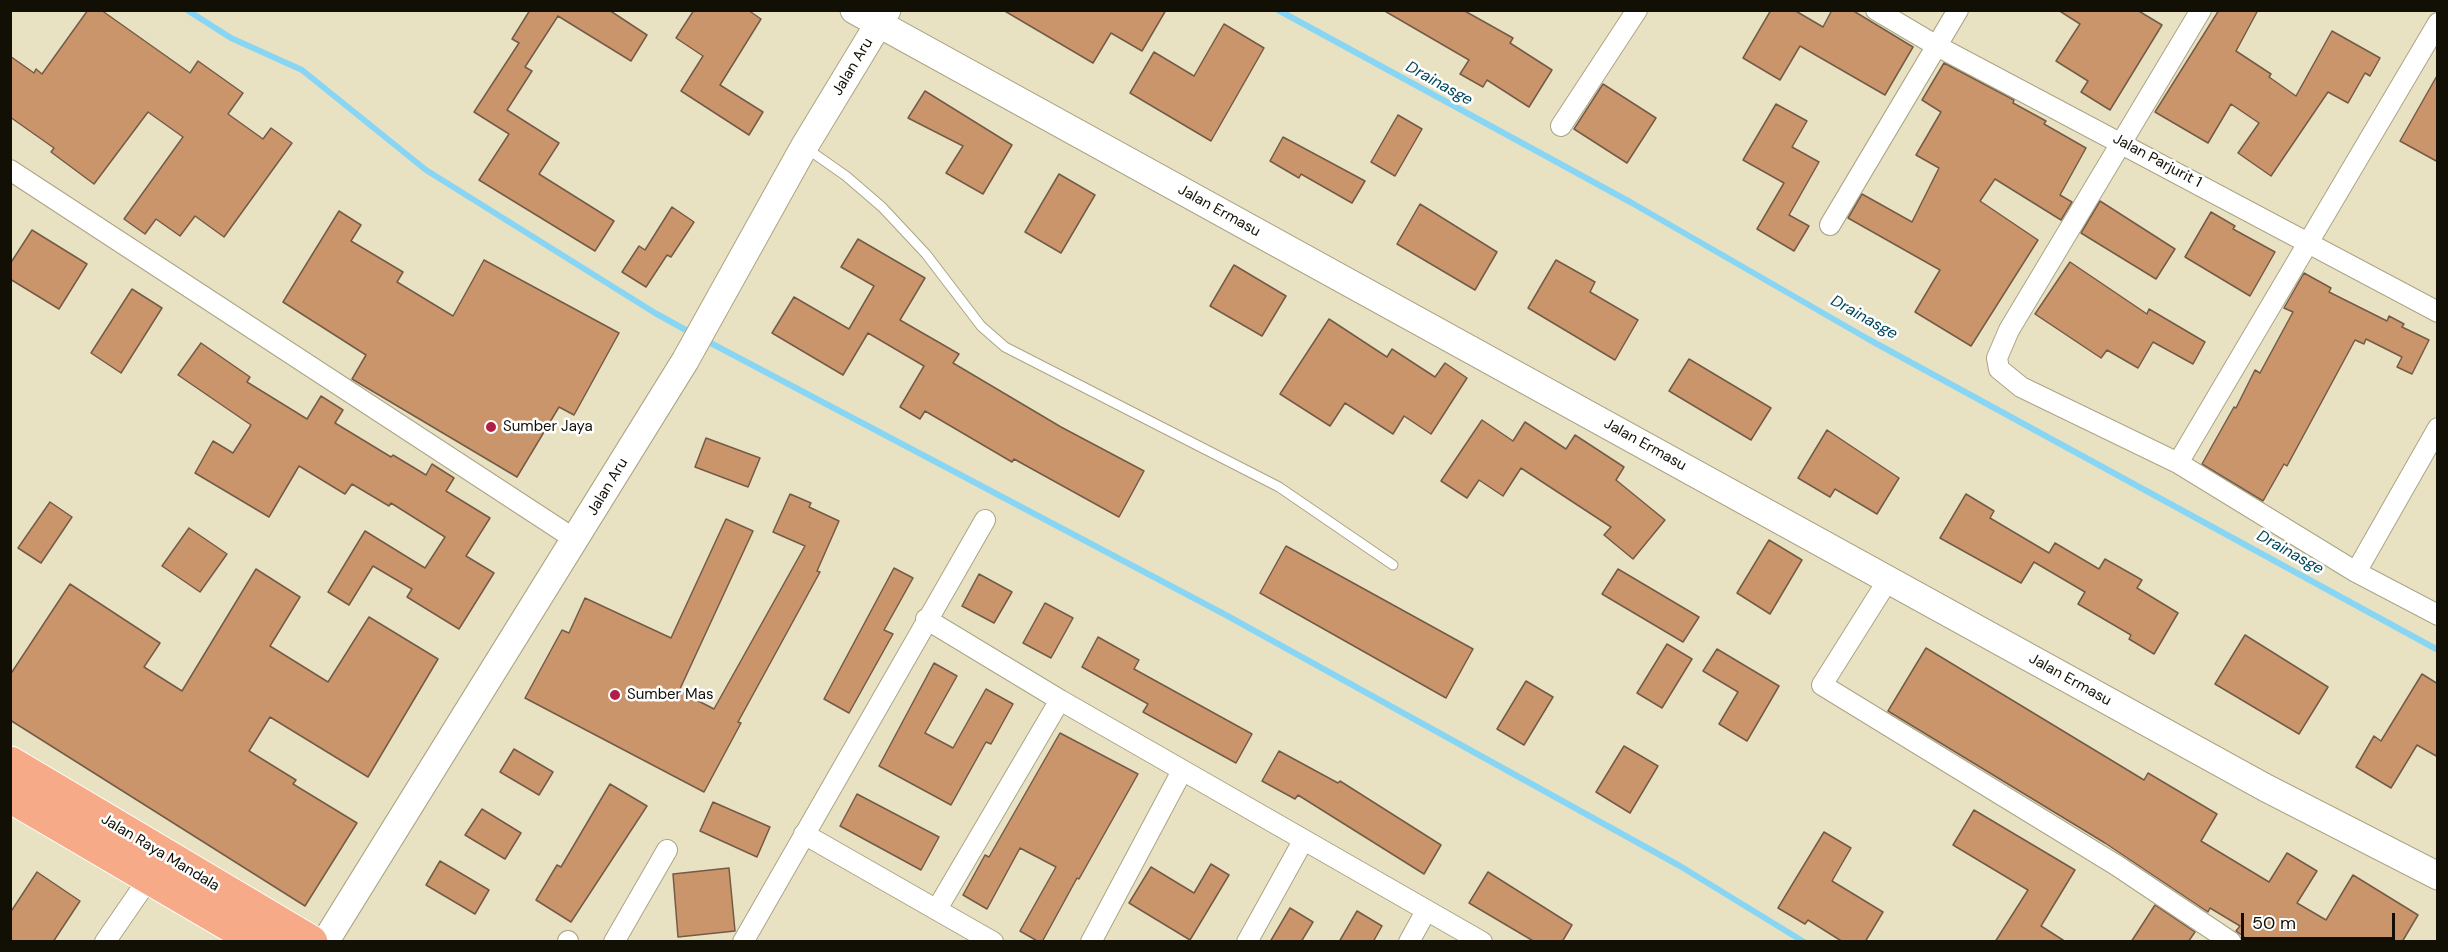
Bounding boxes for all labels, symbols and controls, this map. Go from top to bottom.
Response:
street label: Jalan Aru [829,35,877,99]
water label: Drainasge [1402,58,1476,110]
street label: Jalan Parjurit 1 [2110,130,2204,192]
street label: Jalan Ermasu [1175,181,1263,241]
water label: Drainasge [1827,292,1901,344]
street label: Jalan Ermasu [1601,415,1689,475]
place label: Sumber Jaya [503,418,593,436]
marker: Sumber Jaya [484,420,498,434]
street label: Jalan Aru [584,455,632,519]
water label: Drainasge [2253,527,2327,579]
street label: Jalan Ermasu [2026,650,2114,710]
place label: Sumber Mas [627,686,713,704]
marker: Sumber Mas [608,688,622,702]
street label: Jalan Raya Mandala [98,811,222,895]
scale bar [2244,901,2398,939]
text: 50 m [2252,911,2296,935]

